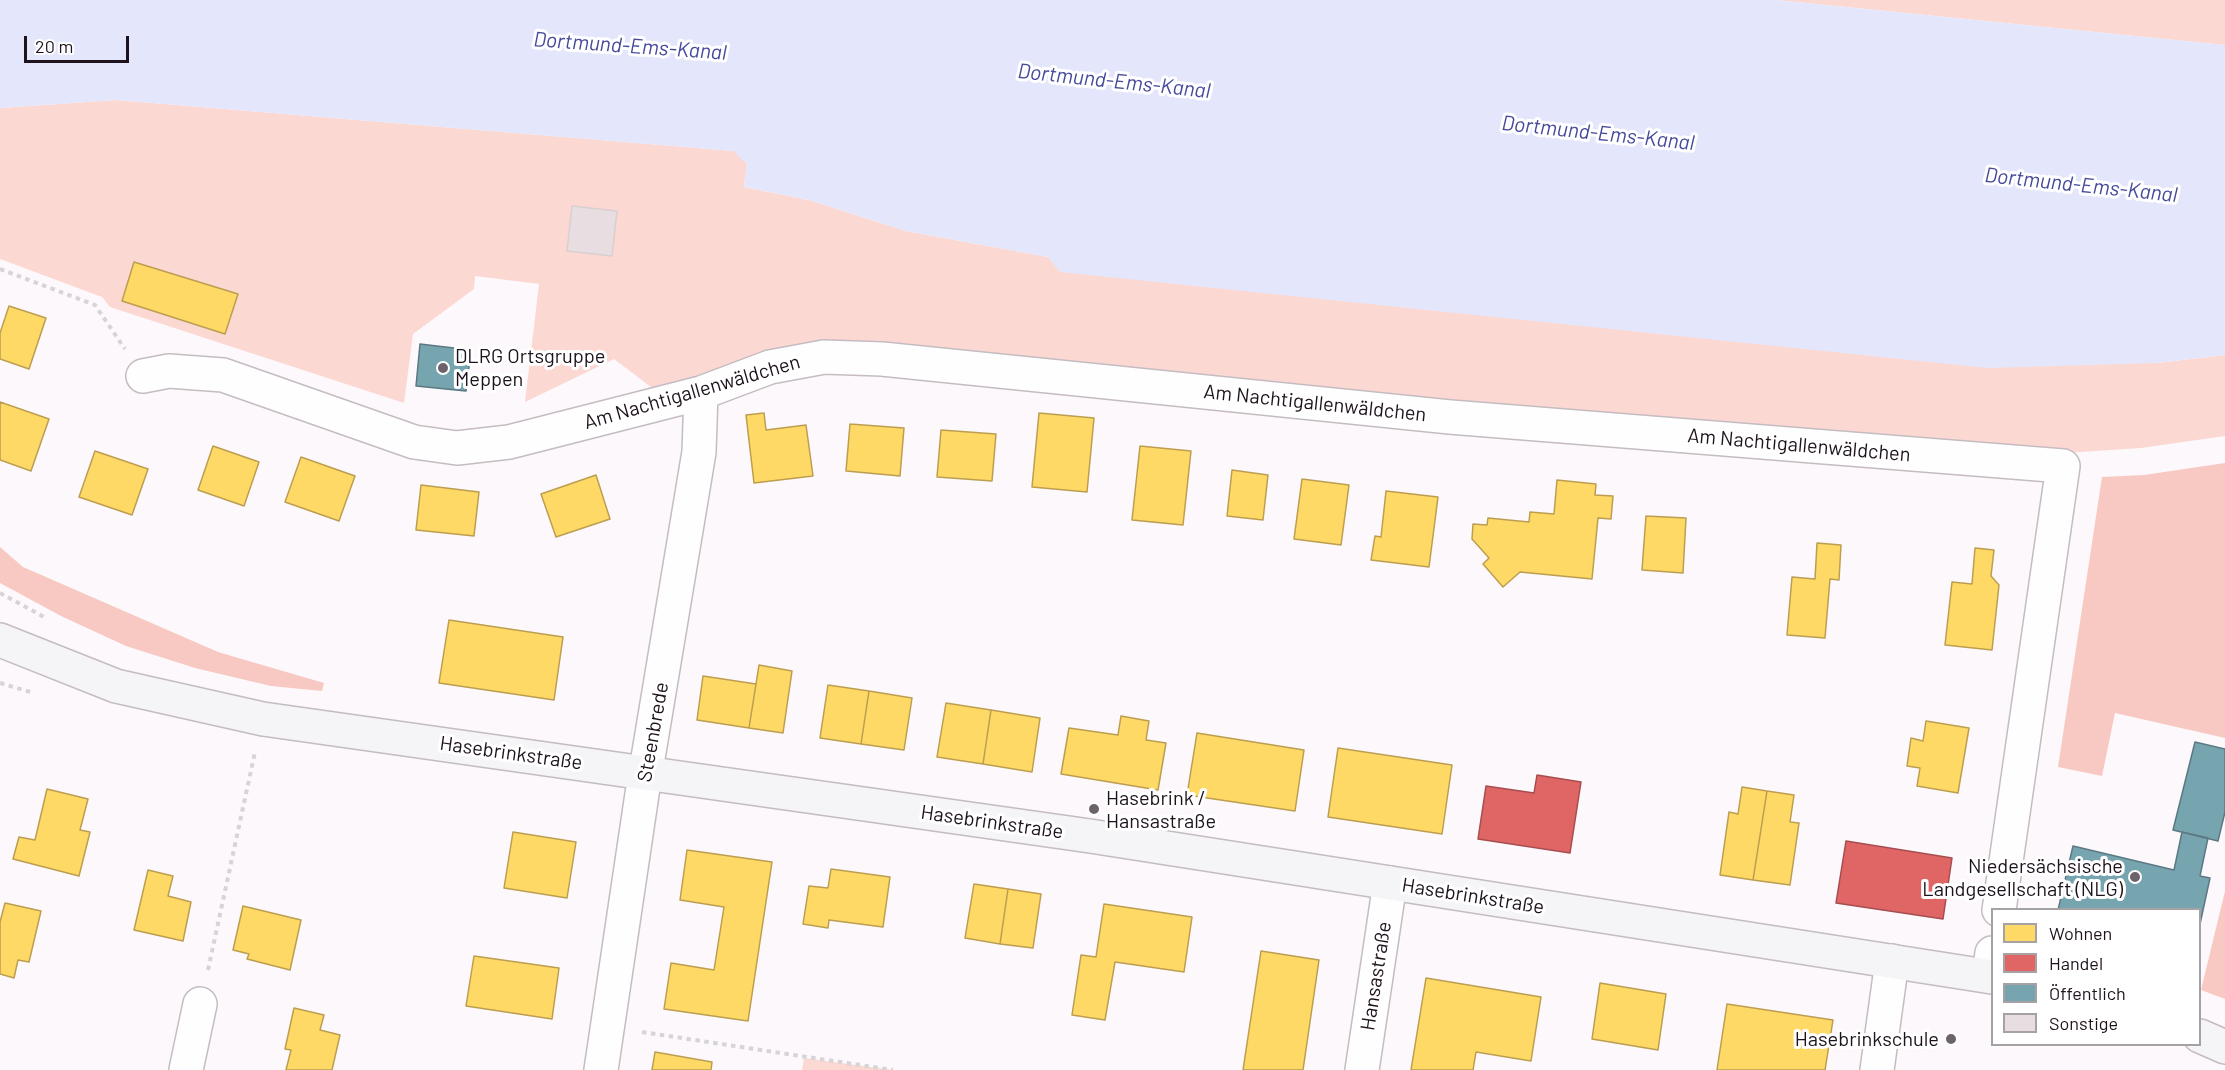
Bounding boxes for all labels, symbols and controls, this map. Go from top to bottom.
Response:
scale bar [27,24,132,62]
water label: Dortmund-Ems-Kanal [533,27,727,65]
text: 20 m [35,35,73,57]
water label: Dortmund-Ems-Kanal [1016,58,1212,104]
water label: Dortmund-Ems-Kanal [1500,110,1696,156]
water label: Dortmund-Ems-Kanal [1983,162,2179,208]
place label: DLRG Ortsgruppe Meppen [455,344,605,391]
street label: Am Nachtigallenwäldchen [581,350,803,434]
marker: DLRG Ortsgruppe Meppen [436,361,450,375]
street label: Am Nachtigallenwäldchen [1202,379,1428,427]
street label: Am Nachtigallenwäldchen [1686,423,1912,467]
street label: Steenbrede [632,680,674,784]
street label: Hasebrinkstraße [438,731,584,775]
place label: Hasebrink / Hansastraße [1106,786,1216,833]
street label: Hasebrinkstraße [919,800,1065,844]
marker: Hasebrink / Hansastraße [1087,802,1101,816]
place label: Niedersächsische Landgesellschaft (NLG) [1922,854,2123,901]
marker: Niedersächsische Landgesellschaft (NLG) [2128,870,2142,884]
street label: Hasebrinkstraße [1400,873,1546,919]
legend [1991,908,2201,1046]
street label: Hansastraße [1356,920,1396,1032]
text: Wohnen [2049,922,2112,944]
text: Handel [2049,952,2103,974]
text: Öffentlich [2049,982,2126,1004]
text: Sonstige [2049,1012,2118,1034]
place label: Hasebrinkschule [1795,1027,1939,1051]
marker: Hasebrinkschule [1944,1032,1958,1046]

